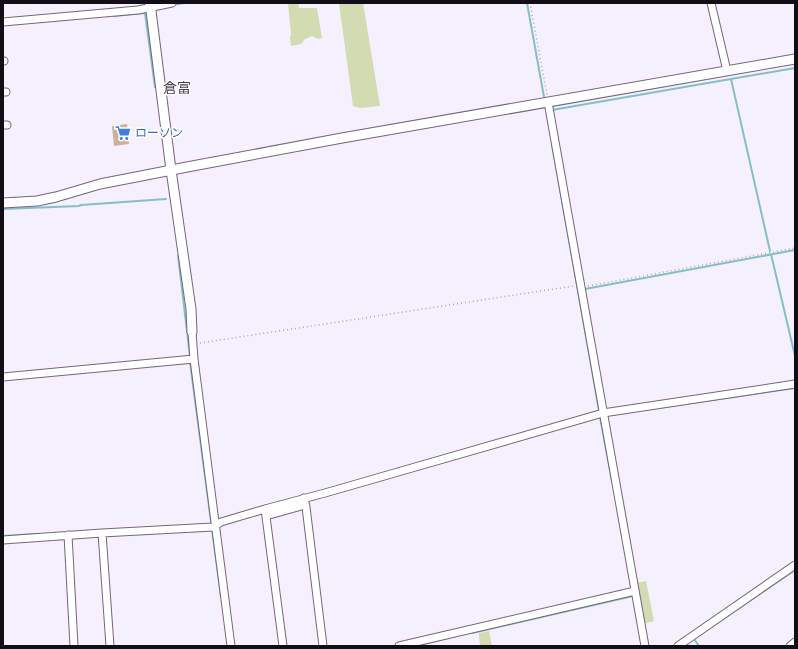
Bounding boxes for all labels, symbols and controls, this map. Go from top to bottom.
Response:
district label: 倉富 [163,80,191,96]
supermarket icon: ローソン [114,124,132,142]
place label: ローソン [135,126,183,140]

